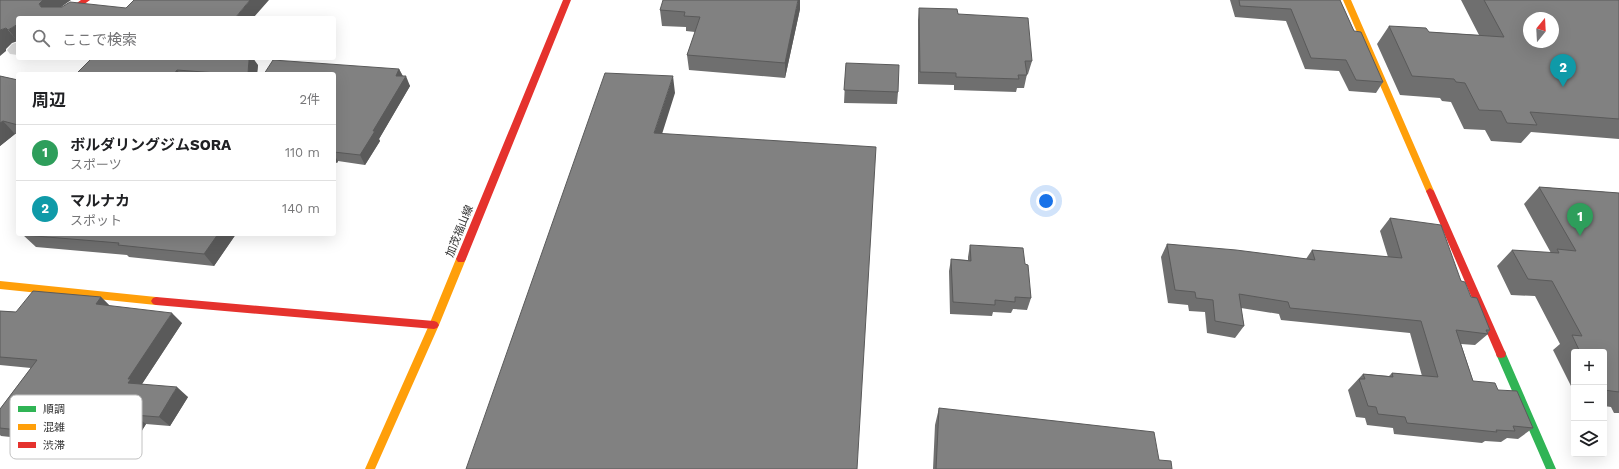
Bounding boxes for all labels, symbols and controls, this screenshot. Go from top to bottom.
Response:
north arrow [1523,12,1559,48]
search box [16,16,336,60]
icon: search [30,27,52,49]
text: ここで検索 [62,31,137,49]
pin: 2 [1550,54,1576,87]
text: 周辺 [32,90,66,110]
text: 2件 [299,92,320,107]
text: ボルダリングジムSORA [70,136,231,154]
text: 1 [42,145,48,160]
text: 110 m [285,145,320,160]
text: スポーツ [70,157,122,172]
your location [1036,191,1056,211]
text: マルナカ [70,192,130,210]
text: 2 [41,201,49,216]
text: 140 m [282,201,320,216]
street label: 加茂福山線 [443,203,476,259]
pin: 1 [1567,203,1593,236]
text: スポット [70,213,122,228]
map controls [1571,349,1607,457]
button: + [1571,349,1607,385]
button: − [1571,385,1607,421]
legend [10,395,142,459]
text: 順調 [43,403,65,416]
text: 混雑 [43,421,65,434]
button: layers [1571,421,1607,457]
text: 渋滞 [43,439,65,452]

